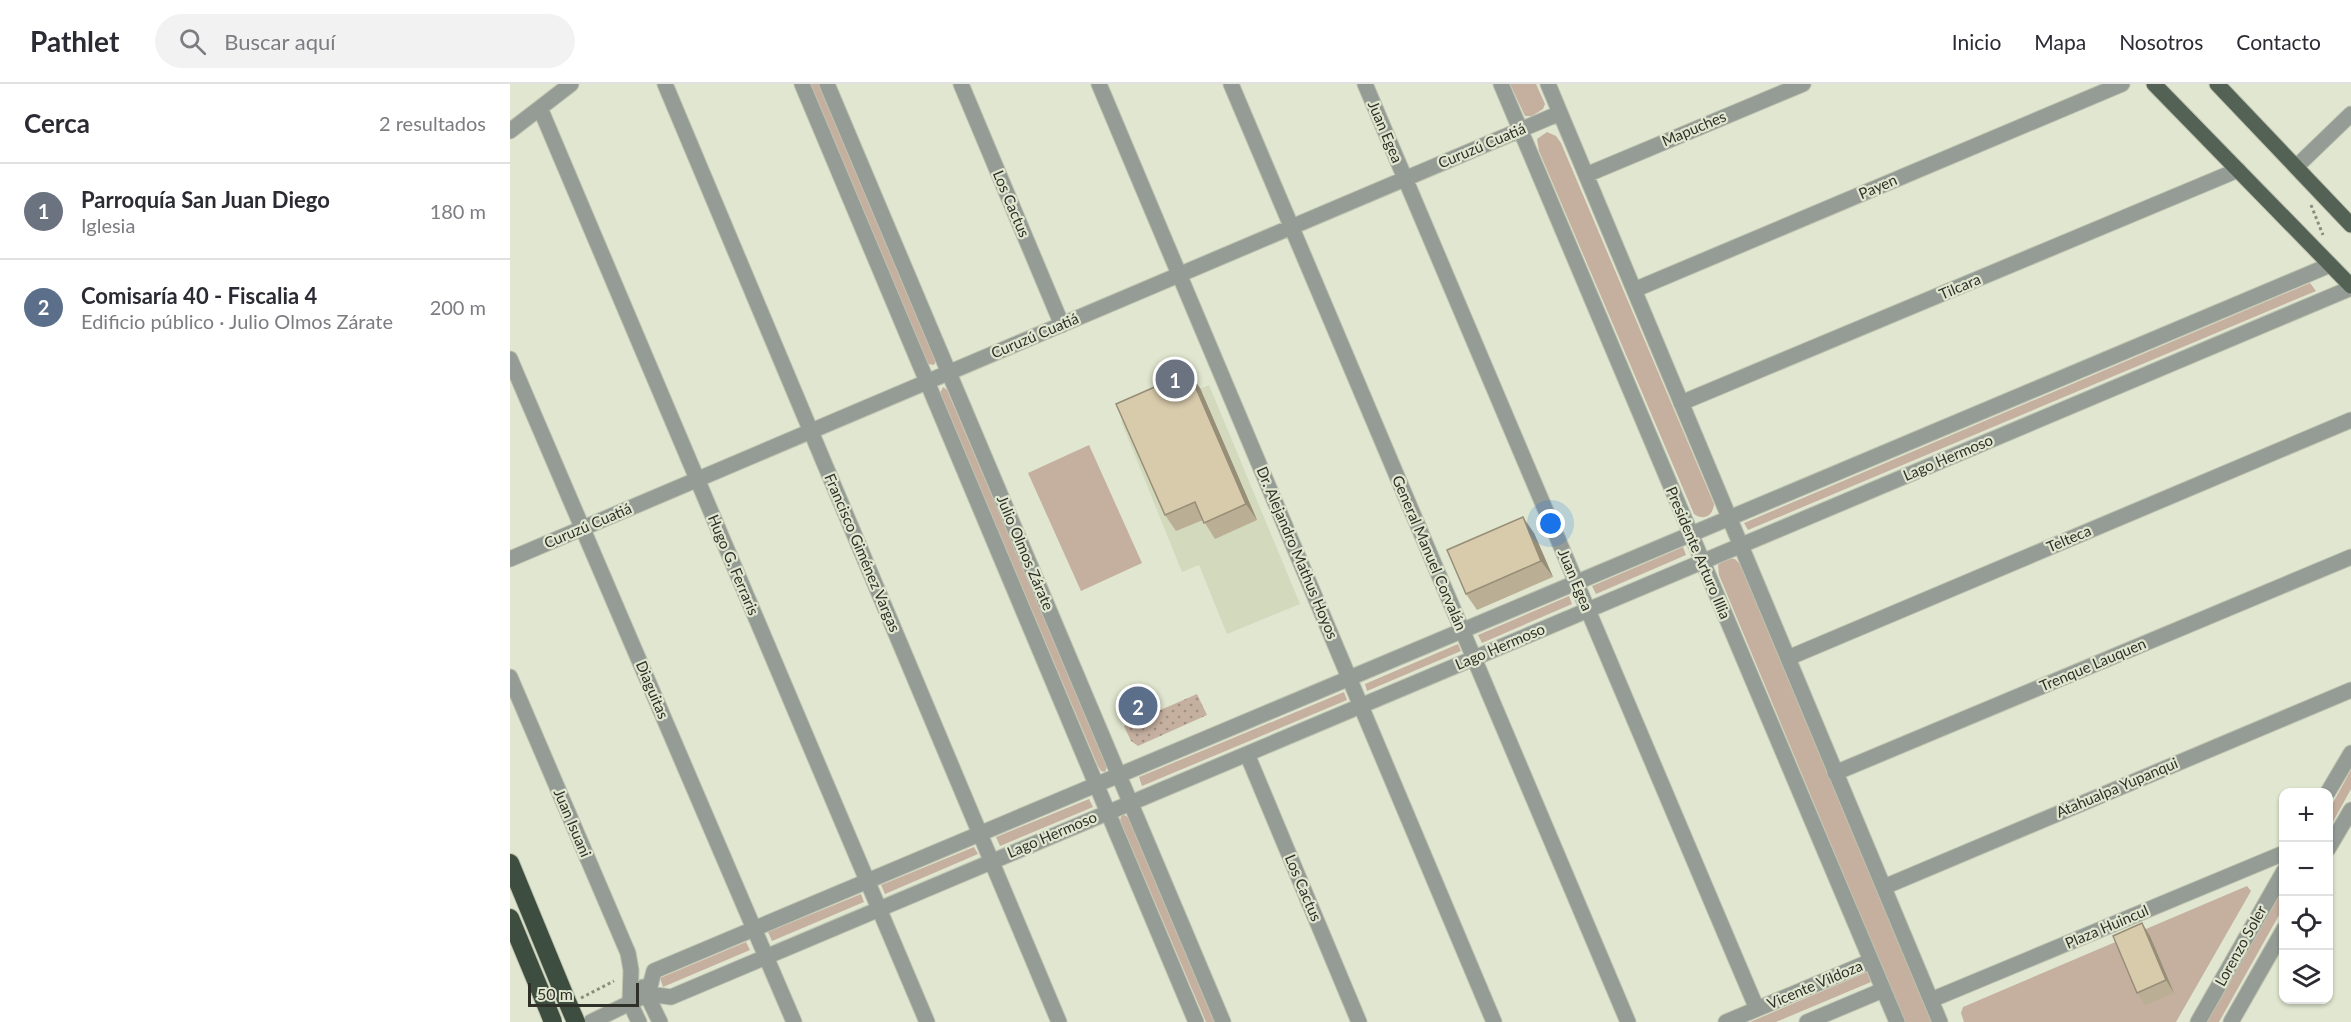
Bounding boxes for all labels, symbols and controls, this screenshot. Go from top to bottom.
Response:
search box [155,14,575,68]
text: Pathlet [30,24,119,58]
icon: search [176,25,209,58]
text: Buscar aquí [224,28,336,55]
text: Inicio [1952,29,2001,54]
text: Mapa [2034,29,2086,54]
text: Nosotros [2119,29,2203,54]
text: Contacto [2236,29,2321,54]
street label: Juan Egea [1365,98,1407,165]
text: Cerca [24,107,90,139]
street label: Mapuches [1659,107,1728,150]
text: 2 resultados [379,111,486,135]
street label: Curuzú Cuatiá [1435,119,1528,172]
street label: Los Cactus [990,167,1034,240]
street label: Payen [1856,170,1899,202]
text: Parroquía San Juan Diego [81,186,330,213]
text: 1 [38,199,49,223]
text: 180 m [430,199,486,223]
text: Iglesia [81,213,135,237]
street label: Tilcara [1936,269,1983,303]
text: Comisaría 40 - Fiscalia 4 [81,282,317,309]
text: 2 [38,295,49,319]
text: 200 m [430,295,486,319]
text: Edificio público · Julio Olmos Zárate [81,309,393,333]
street label: Curuzú Cuatiá [988,309,1081,362]
pin: 1 [1156,356,1194,402]
street label: Lago Hermoso [1900,430,1995,484]
street label: Dr. Alejandro Mathus Hoyos [1253,464,1342,641]
street label: Francisco Giménez Vargas [821,471,904,635]
street label: General Manuel Corvalán [1389,472,1471,633]
street label: Presidente Arturo Illia [1663,484,1735,622]
street label: Julio Olmos Zárate [994,493,1058,613]
street label: Curuzú Cuatiá [541,499,634,552]
your location [1536,509,1565,538]
street label: Hugo G. Ferraris [705,512,763,618]
street label: Telteca [2044,521,2093,555]
street label: Juan Egea [1555,546,1597,613]
street label: Lago Hermoso [1452,619,1547,673]
street label: Trenque Lauquen [2037,634,2148,695]
street label: Diaguitas [633,658,673,721]
pin: 2 [1118,684,1158,728]
street label: Atahualpa Yupanqui [2053,753,2180,821]
street label: Juan Isuani [550,786,595,859]
map controls [2279,788,2333,1004]
button: + [2279,788,2333,842]
street label: Lago Hermoso [1004,807,1099,861]
button: − [2279,842,2333,896]
street label: Los Cactus [1282,851,1326,924]
button: locate [2279,896,2333,950]
street label: Plaza Huincul [2062,900,2151,952]
street label: Lorenzo Soler [2211,901,2270,989]
button: layers [2279,950,2333,1004]
street label: Vicente Vildoza [1764,956,1865,1012]
scale bar [528,980,639,1008]
text: 50 m [537,984,573,1003]

